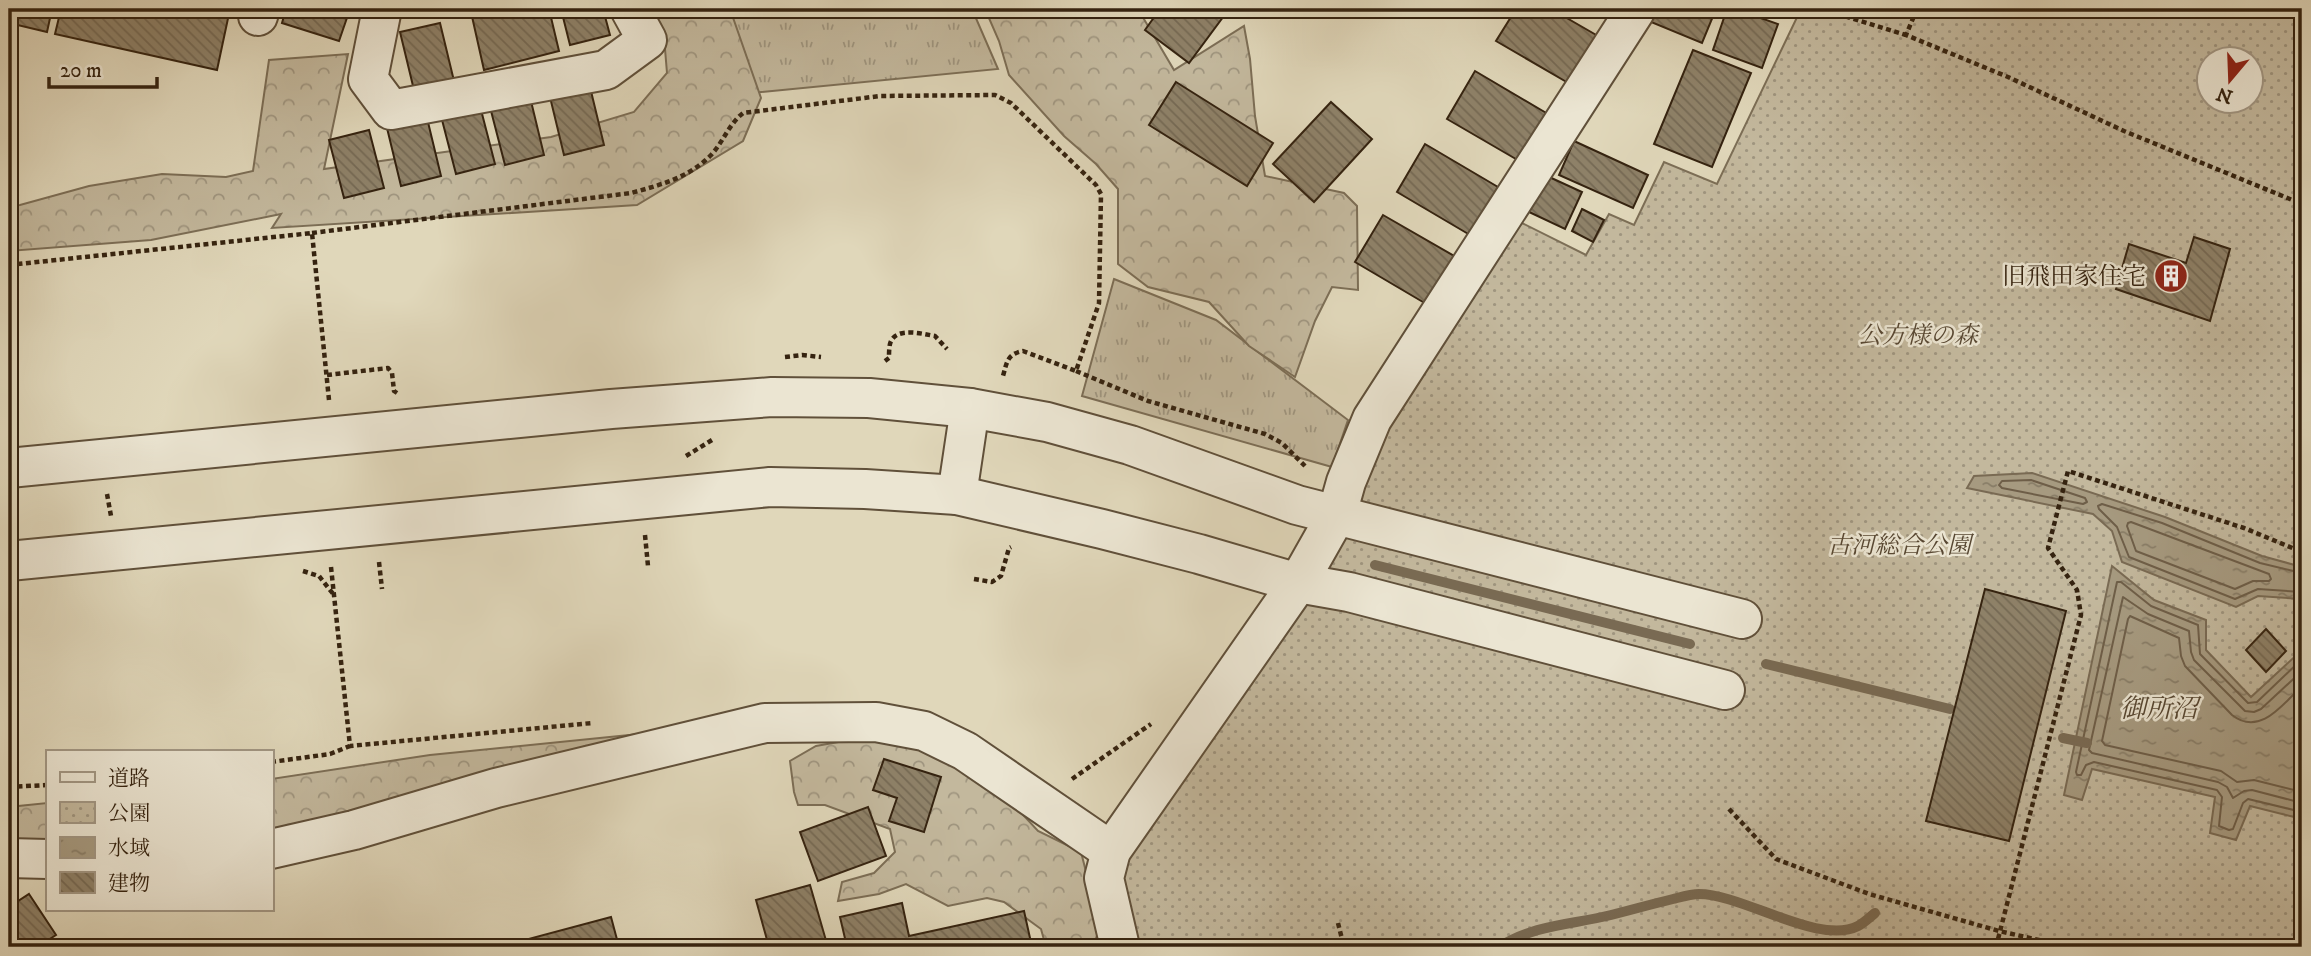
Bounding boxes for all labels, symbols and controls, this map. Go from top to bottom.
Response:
scale bar [49,46,158,90]
north arrow [2196,46,2266,116]
text: 20 m [60,58,102,84]
text: N [2213,81,2236,108]
building icon: 旧飛田家住宅 [2152,257,2190,295]
place label: 旧飛田家住宅 [2002,262,2146,292]
park label: 公方様の森 [1858,321,1981,351]
park label: 古河総合公園 [1827,531,1975,561]
water label: 御所沼 [2120,693,2202,726]
legend [46,750,273,911]
text: 道路 [108,766,150,792]
text: 公園 [108,801,150,827]
text: 水域 [108,836,150,862]
text: 建物 [108,871,150,897]

